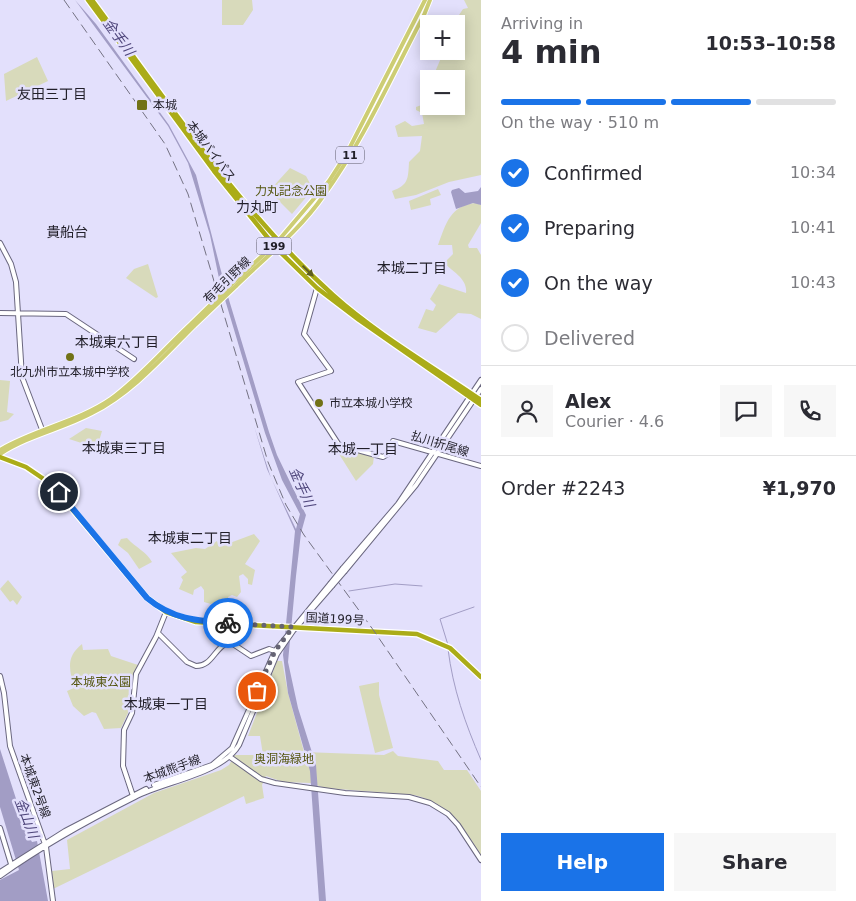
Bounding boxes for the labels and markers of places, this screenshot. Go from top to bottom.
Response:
marker: 本城 [135,98,149,112]
place label: 本城 [153,98,177,112]
marker: 北九州市立本城中学校 [64,351,76,363]
place label: 北九州市立本城中学校 [10,365,130,379]
place label: 市立本城小学校 [329,396,413,410]
marker: 市立本城小学校 [313,397,325,409]
pin [38,471,80,513]
pin [236,670,278,712]

